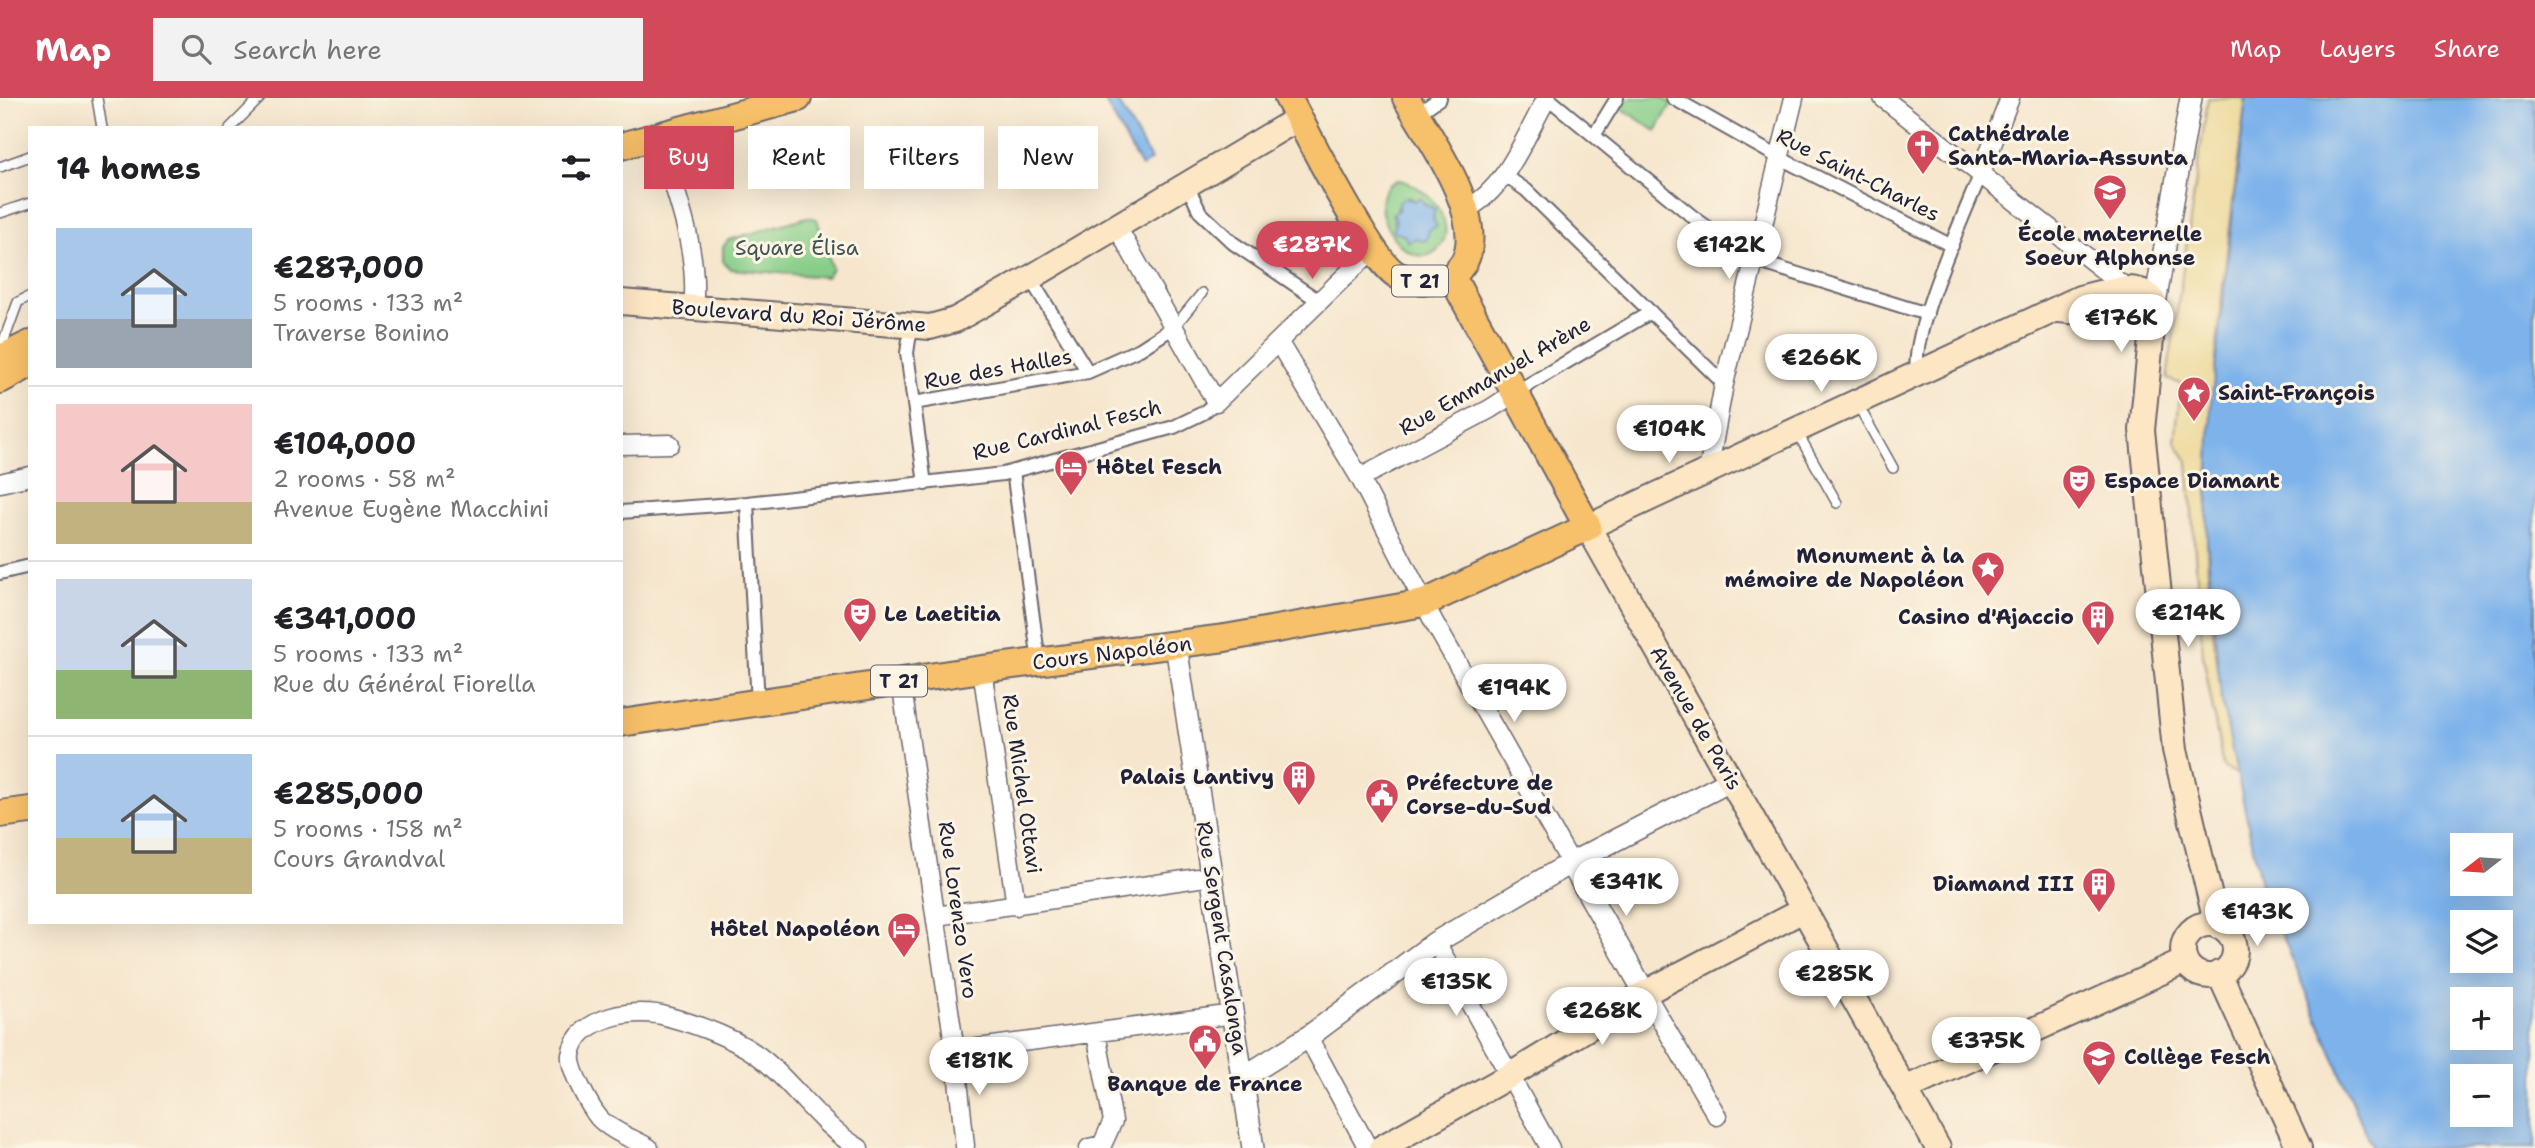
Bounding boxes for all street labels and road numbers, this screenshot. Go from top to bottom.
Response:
street label: Rue Saint-Charles [1772,122,1944,228]
road number: T 21 [1392,266,1448,296]
street label: Boulevard du Roi Jérôme [671,293,927,339]
street label: Rue Emmanuel Arène [1394,310,1596,442]
street label: Rue des Halles [922,342,1074,396]
street label: Rue Cardinal Fesch [970,393,1164,467]
street label: Cours Napoléon [1031,629,1193,677]
street label: Avenue de Paris [1643,641,1749,795]
road number: T 21 [871,666,927,696]
street label: Rue Michel Ottavi [996,692,1048,876]
street label: Rue Lorenzo Vero [932,819,984,1001]
street label: Rue Sergent Casalonga [1190,819,1254,1057]

